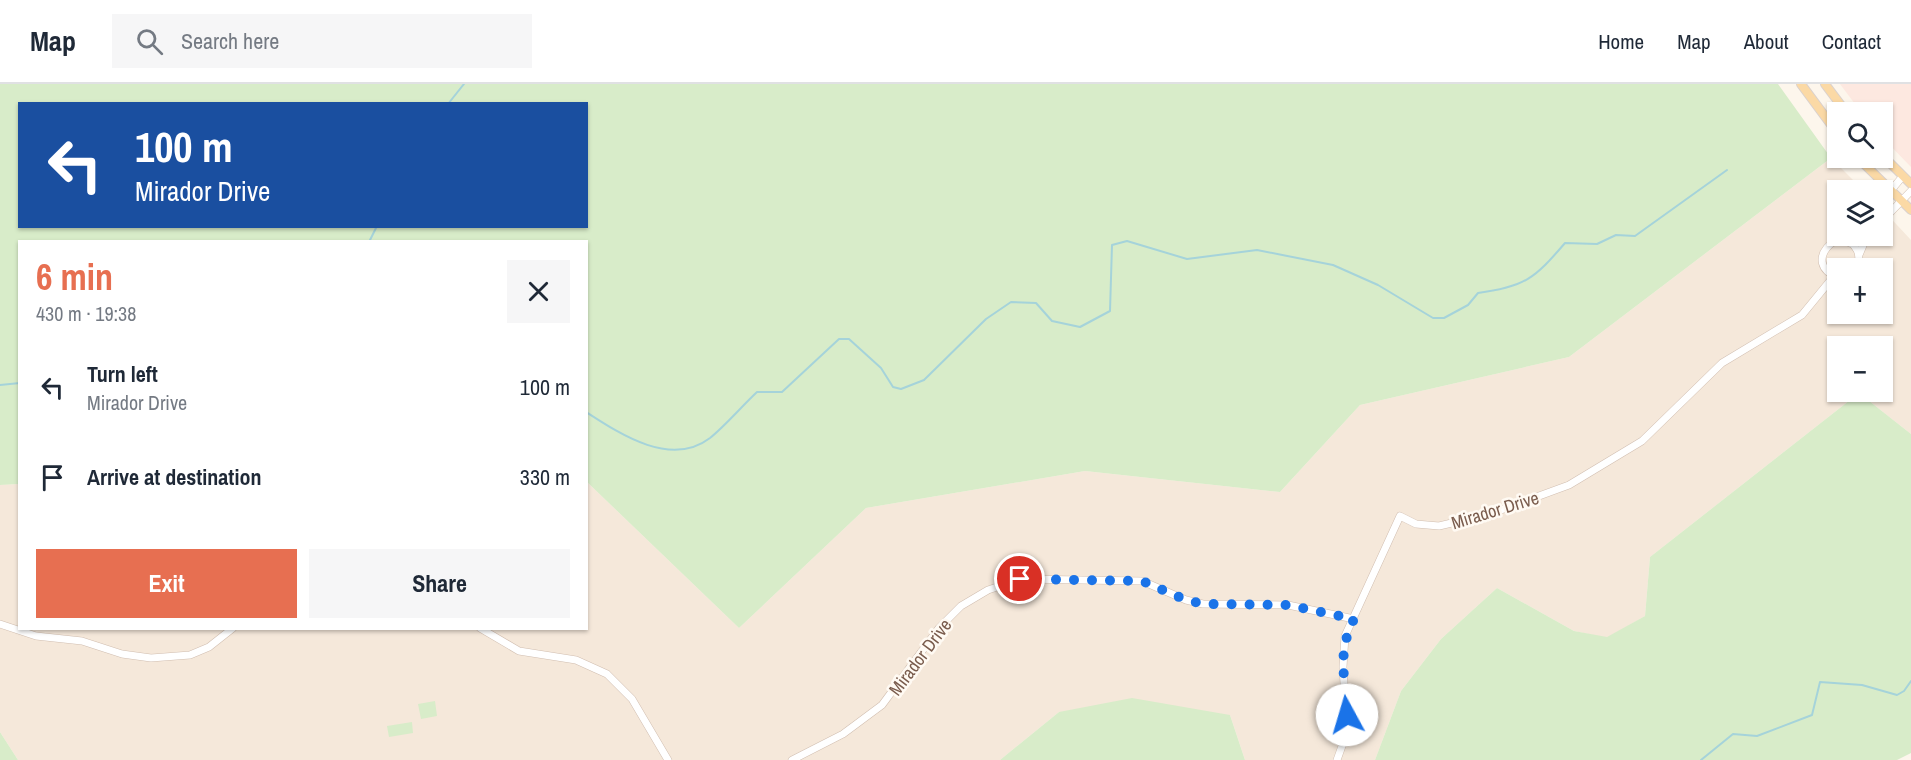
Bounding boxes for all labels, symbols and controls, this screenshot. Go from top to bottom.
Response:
search box [112,14,532,68]
text: Map [30,22,76,60]
icon: search [133,25,166,58]
text: Search here [181,26,279,56]
text: Home [1598,27,1644,56]
text: Map [1677,27,1711,56]
text: About [1744,27,1789,56]
text: Contact [1822,27,1881,56]
map controls [1827,102,1893,402]
button: search [1827,102,1893,168]
text: 100 m [135,119,233,175]
icon: left [36,126,114,204]
text: Mirador Drive [135,173,270,209]
button: layers [1827,180,1893,246]
text: 6 min [36,253,113,301]
button: + [1827,258,1893,324]
button: close [507,260,570,323]
text: 430 m · 19:38 [36,300,136,327]
button: − [1827,336,1893,402]
text: Turn left [87,359,158,389]
icon: left [36,371,69,404]
text: 100 m [520,372,570,402]
text: Mirador Drive [87,389,187,416]
icon: arrive [36,461,69,494]
text: Arrive at destination [87,462,261,492]
text: 330 m [520,462,570,492]
street label: Mirador Drive [1448,485,1542,535]
button: Exit [36,549,297,618]
button: Share [309,549,570,618]
pin [994,553,1045,604]
icon: arrive [1003,562,1036,595]
street label: Mirador Drive [883,613,957,701]
position arrow [1315,683,1379,747]

